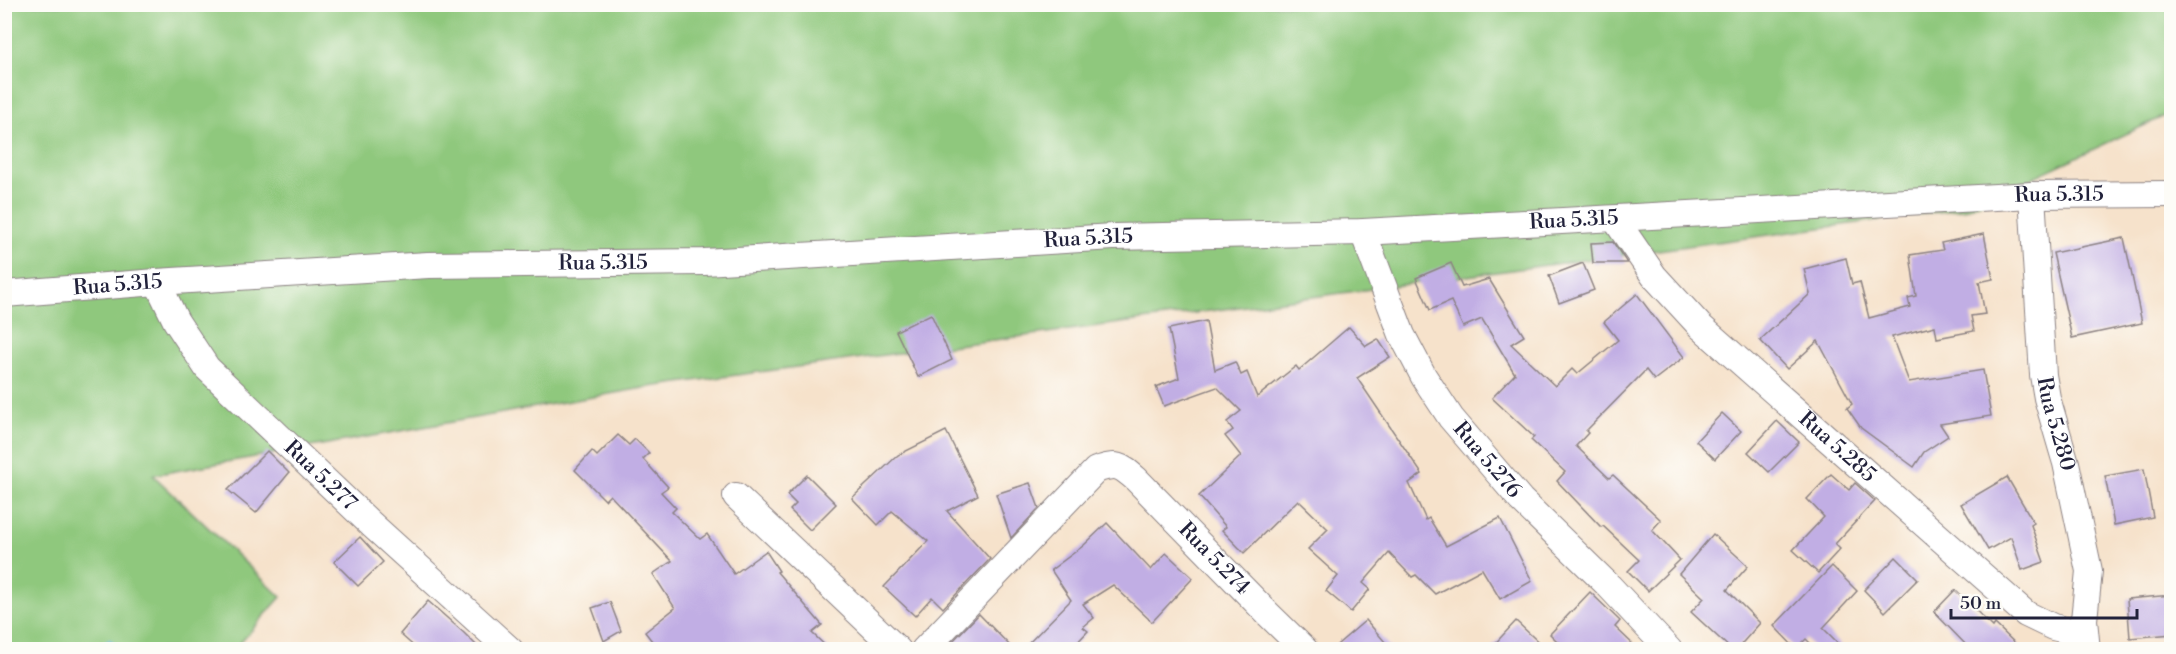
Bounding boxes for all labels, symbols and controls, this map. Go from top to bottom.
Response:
street label: Rua 5.315 [2014,181,2104,209]
street label: Rua 5.315 [1528,205,1619,236]
street label: Rua 5.315 [1043,224,1133,254]
street label: Rua 5.315 [558,250,648,277]
street label: Rua 5.315 [72,269,163,302]
street label: Rua 5.280 [2031,375,2080,473]
street label: Rua 5.285 [1793,406,1881,488]
street label: Rua 5.276 [1447,417,1527,504]
street label: Rua 5.277 [278,435,362,517]
street label: Rua 5.274 [1173,517,1255,601]
scale bar [1951,582,2137,620]
text: 50 m [1960,592,2002,615]

